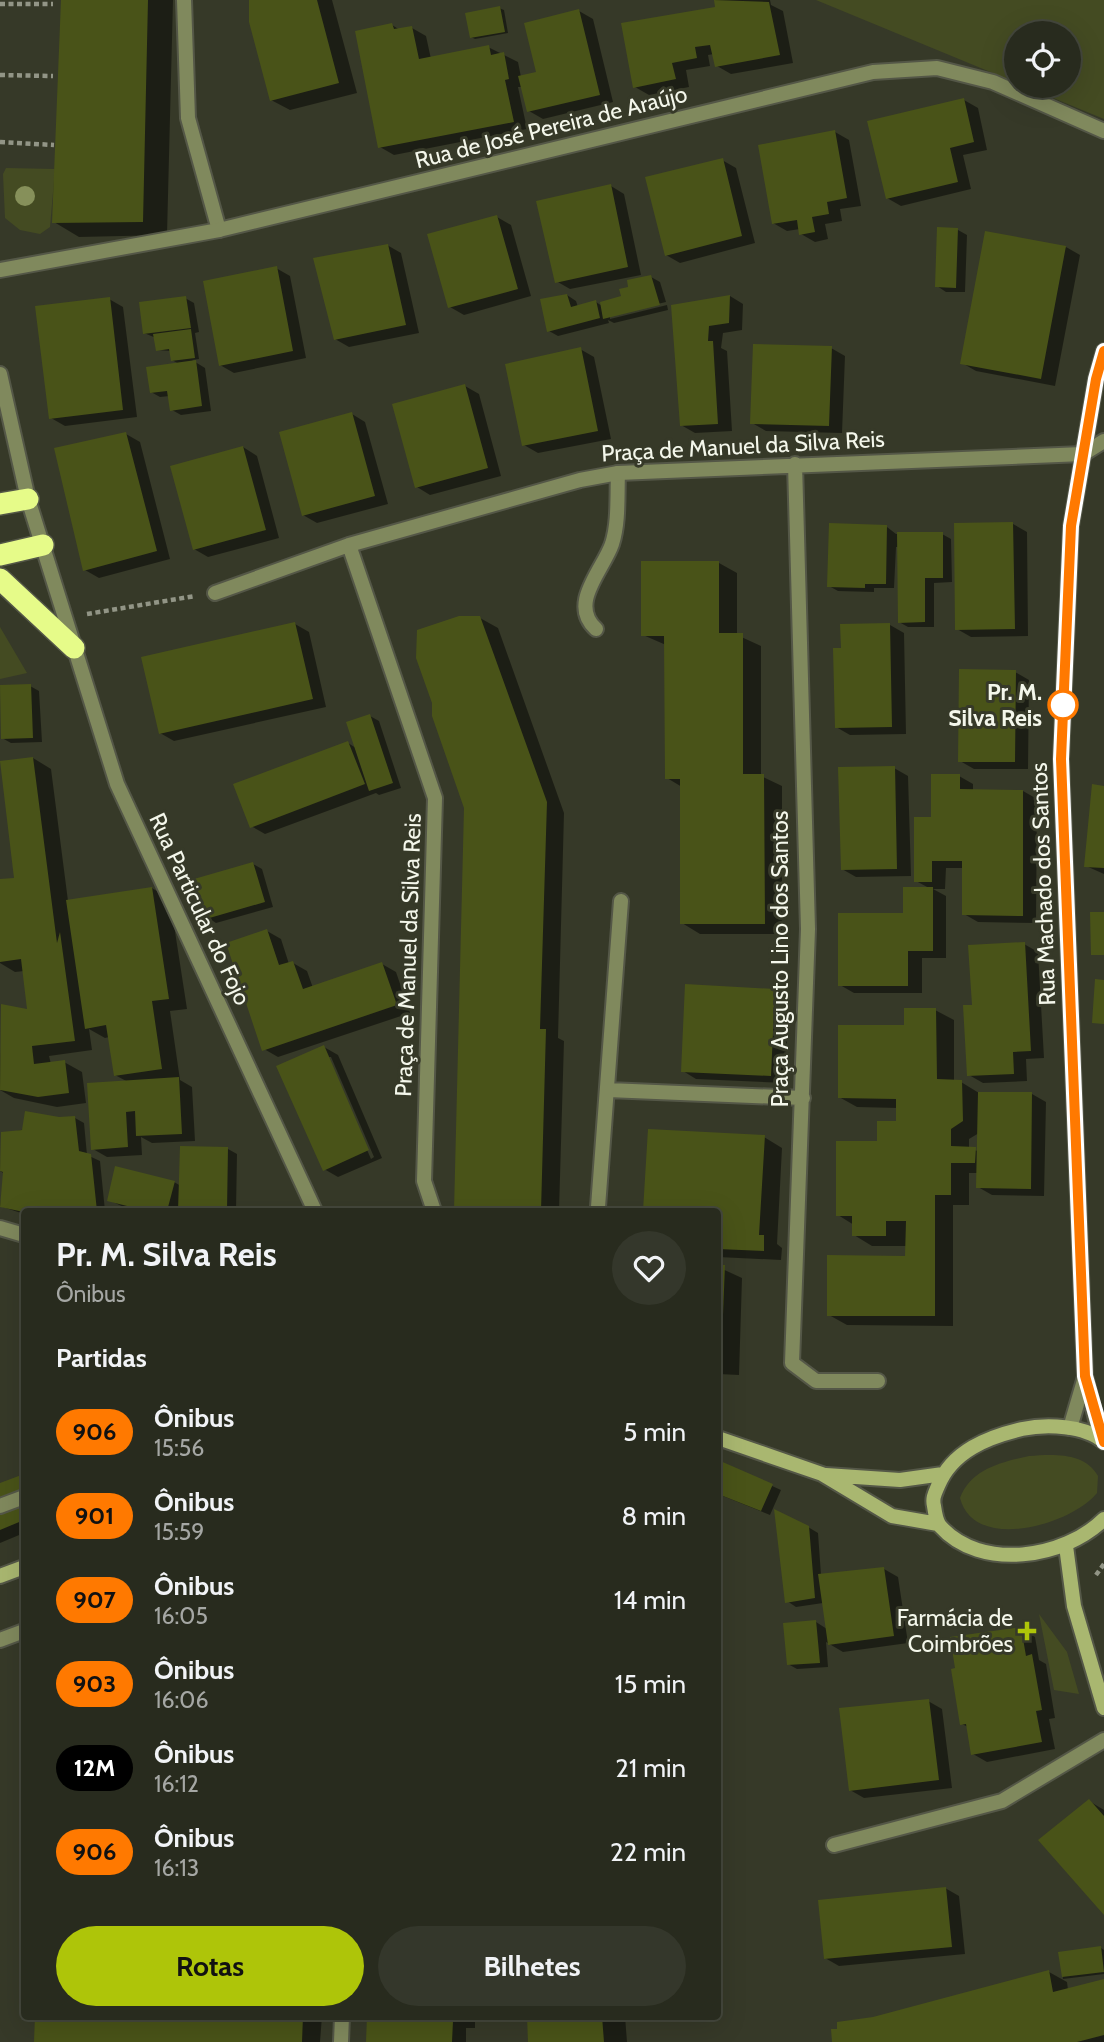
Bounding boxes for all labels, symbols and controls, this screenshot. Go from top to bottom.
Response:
map controls [1004,21,1081,98]
button: locate [1004,21,1081,98]
street label: Rua de José Pereira de Araújo [412,80,690,174]
street label: Praça de Manuel da Silva Reis [601,425,885,467]
place label: Pr. M. Silva Reis [948,678,1042,732]
marker: Pr. M. Silva Reis [1048,690,1078,720]
street label: Rua Machado dos Santos [1025,762,1061,1006]
street label: Rua Particular do Fojo [143,808,257,1010]
street label: Praça Augusto Lino dos Santos [766,811,794,1107]
street label: Praça de Manuel da Silva Reis [389,813,427,1097]
button: heart [612,1231,686,1305]
text: Pr. M. Silva Reis [56,1234,277,1274]
text: Ônibus [56,1280,126,1308]
text: Partidas [56,1342,147,1374]
text: Ônibus [154,1402,234,1434]
text: 5 min [623,1416,686,1448]
text: 906 [73,1417,116,1446]
text: 15:56 [154,1434,204,1462]
text: Ônibus [154,1486,234,1518]
text: 8 min [622,1500,686,1532]
text: 901 [75,1501,114,1530]
text: 15:59 [154,1518,204,1546]
text: Ônibus [154,1570,234,1602]
text: 14 min [614,1584,686,1616]
text: 907 [73,1585,116,1614]
text: 16:05 [154,1602,208,1630]
place label: Farmácia de Coimbrões [897,1604,1013,1658]
marker: Farmácia de Coimbrões [1019,1623,1035,1639]
text: Ônibus [154,1654,234,1686]
text: 15 min [615,1668,686,1700]
text: 903 [73,1669,116,1698]
text: 16:06 [154,1686,208,1714]
text: Ônibus [154,1738,234,1770]
text: 21 min [615,1752,686,1784]
text: 12M [74,1753,115,1782]
text: 16:12 [154,1770,199,1798]
text: Ônibus [154,1822,234,1854]
text: 22 min [610,1836,686,1868]
text: 906 [73,1837,116,1866]
text: 16:13 [154,1854,199,1882]
button: Rotas [56,1926,364,2006]
button: Bilhetes [378,1926,686,2006]

